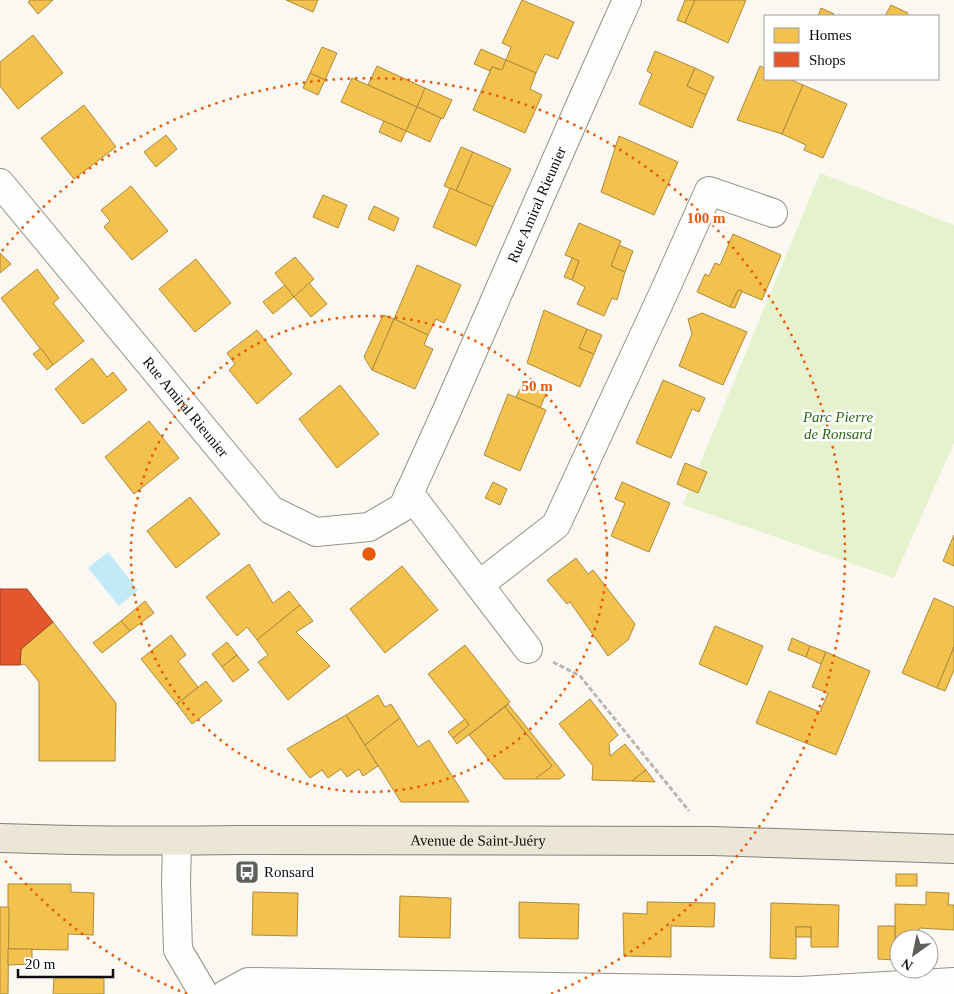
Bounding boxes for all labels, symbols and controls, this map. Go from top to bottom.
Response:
legend [764,15,939,80]
text: Homes [809,27,852,43]
text: Shops [809,52,846,68]
street label: Rue Amiral Rieunier [504,144,569,265]
text: 100 m [687,210,726,226]
street label: Rue Amiral Rieunier [140,354,232,460]
text: 50 m [521,378,553,394]
park label: Parc Pierre de Ronsard [802,409,873,442]
centre of rings [360,545,378,563]
street label: Avenue de Saint-Juéry [410,832,546,849]
bus stop icon: Ronsard [234,859,260,885]
place label: Ronsard [264,864,314,880]
north arrow [889,929,939,979]
scale bar [18,946,112,978]
text: N [899,955,916,974]
text: 20 m [25,956,56,972]

